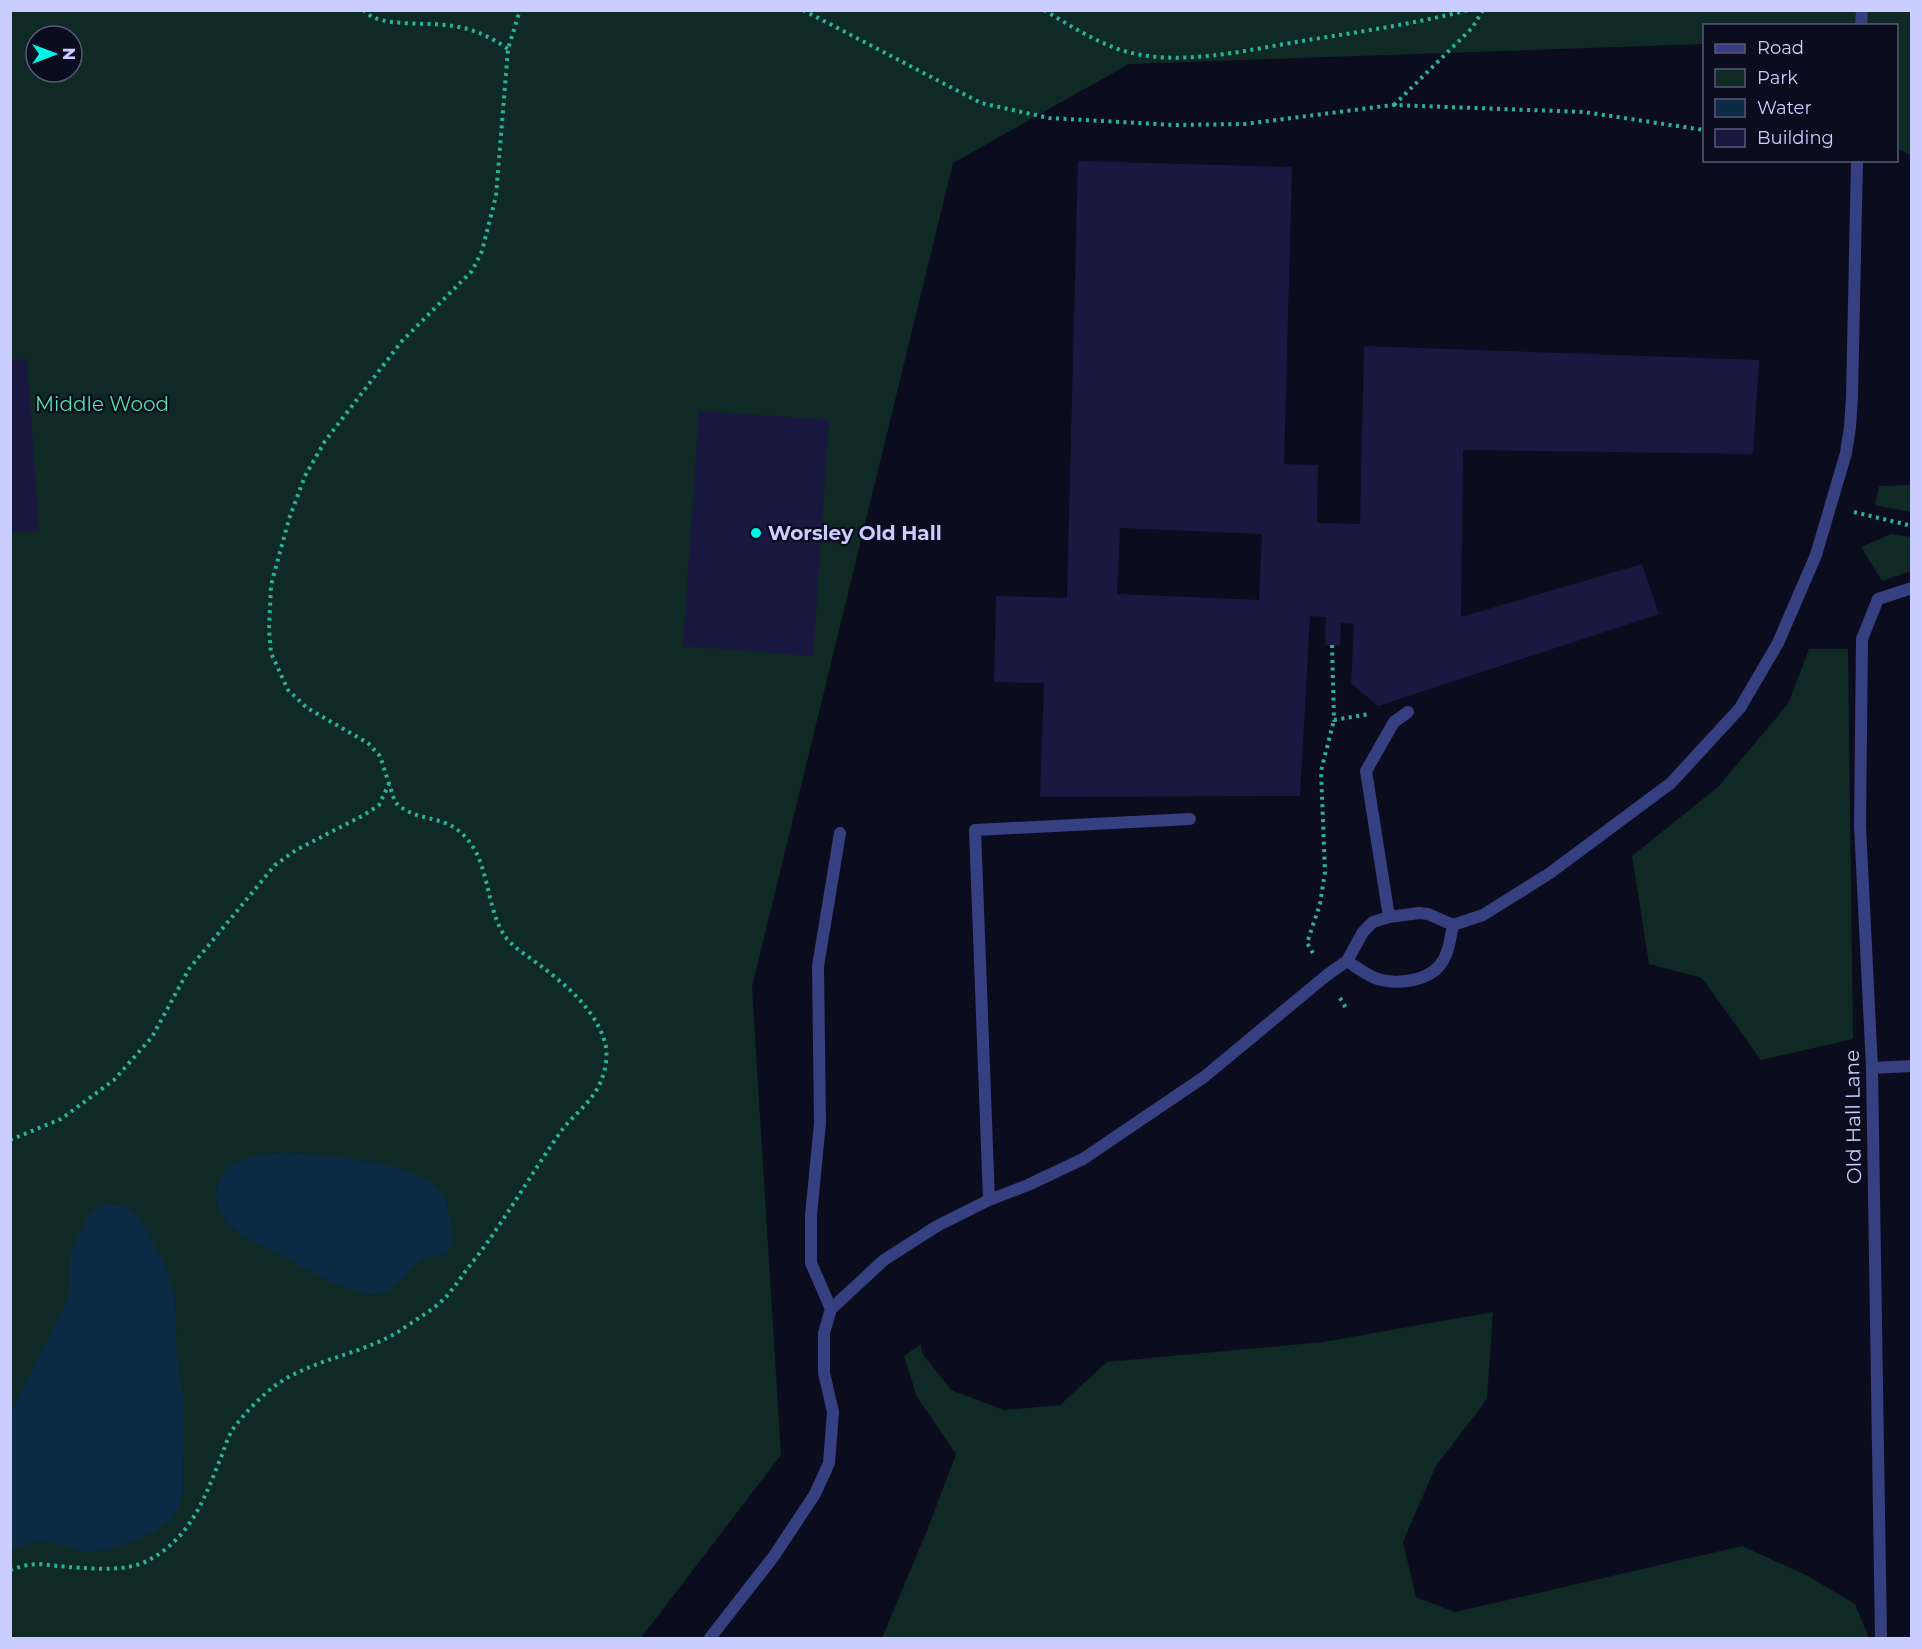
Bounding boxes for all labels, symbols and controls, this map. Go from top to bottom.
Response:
north arrow [24,24,84,84]
legend [1703,24,1898,162]
text: Road [1757,37,1804,59]
text: N [59,48,78,60]
text: Park [1757,67,1798,89]
text: Water [1757,97,1812,119]
text: Building [1757,127,1834,149]
park label: Middle Wood [35,392,169,416]
place label: Worsley Old Hall [768,521,942,545]
marker: Worsley Old Hall [749,526,763,540]
street label: Old Hall Lane [1840,1050,1866,1184]

